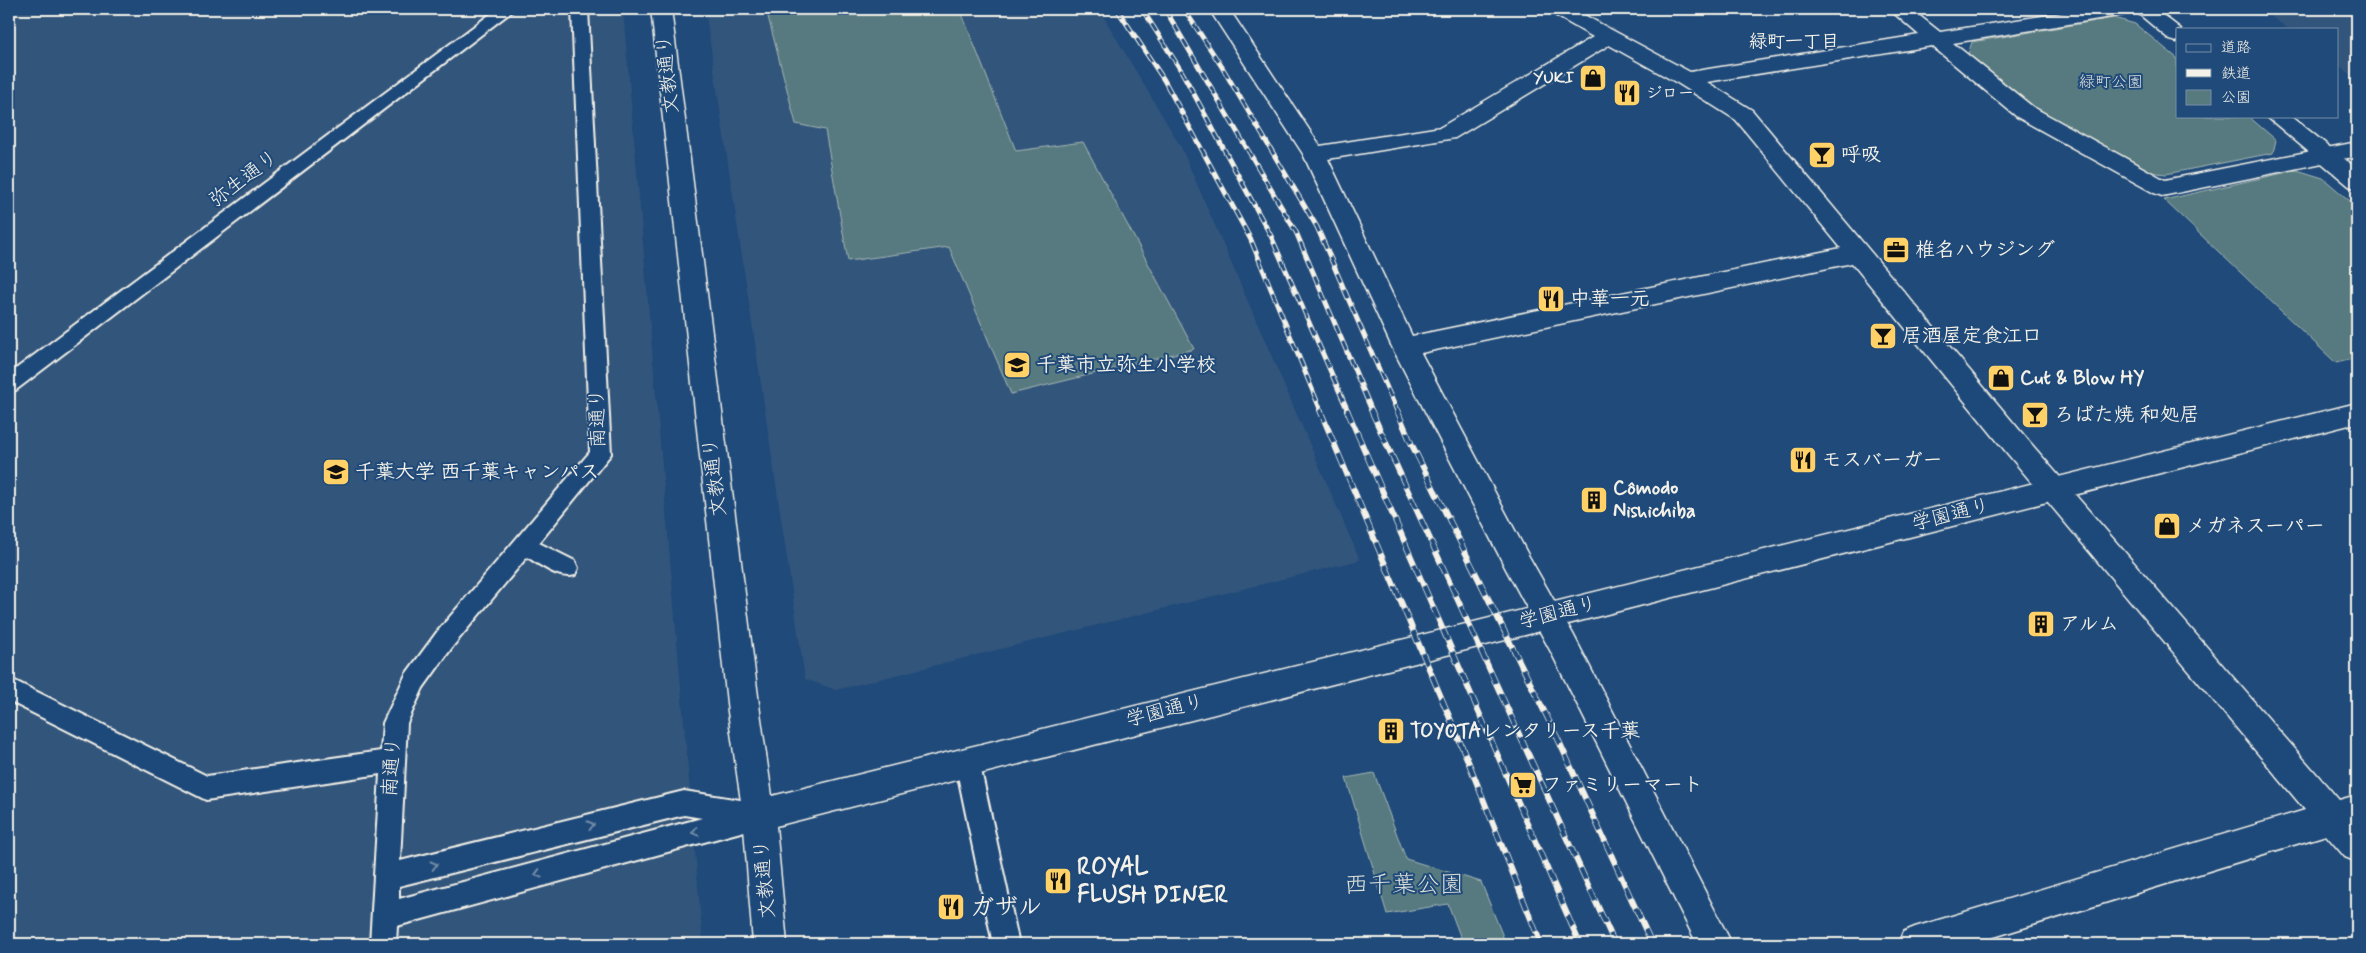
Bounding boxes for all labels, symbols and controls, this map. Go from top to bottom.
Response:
legend [2176,28,2338,118]
district label: 緑町一丁目 [1749,30,1839,54]
street label: 文教通り [650,33,686,115]
text: 道路 [2221,38,2251,58]
shop icon: YUKI [1578,63,1608,93]
text: 鉄道 [2221,64,2251,84]
place label: YUKI [1533,68,1575,89]
park label: 緑町公園 [2079,72,2143,93]
restaurant icon: ジロー [1612,78,1642,108]
place label: ジロー [1646,83,1694,104]
text: 公園 [2221,88,2251,108]
bar icon: 呼吸 [1807,140,1837,170]
place label: 呼吸 [1841,142,1881,169]
street label: 弥生通り [204,144,284,214]
office icon: 椎名ハウジング [1881,235,1911,265]
place label: 椎名ハウジング [1915,237,2055,264]
restaurant icon: 中華一元 [1536,284,1566,314]
place label: 中華一元 [1570,286,1650,313]
bar icon: 居酒屋定食江口 [1868,321,1898,351]
place label: 居酒屋定食江口 [1902,323,2042,350]
school or university icon: 千葉市立弥生小学校 [1002,350,1032,380]
place label: 千葉市立弥生小学校 [1036,352,1216,379]
shop icon: Cut & Blow HY [1986,363,2016,393]
place label: Cut & Blow HY [2020,365,2144,392]
street label: 南通り [584,388,612,448]
bar icon: ろばた焼 和処居 [2020,400,2050,430]
place label: ろばた焼 和処居 [2054,402,2199,429]
street label: 文教通り [697,436,733,518]
restaurant icon: モスバーガー [1788,445,1818,475]
place label: モスバーガー [1822,447,1942,474]
school or university icon: 千葉大学 西千葉キャンパス [321,457,351,487]
place label: 千葉大学 西千葉キャンパス [355,459,600,486]
place label: Cômodo Nishichiba [1613,475,1696,525]
building icon: Cômodo Nishichiba [1579,485,1609,515]
street label: 学園通り [1909,492,1993,538]
shop icon: メガネスーパー [2152,511,2182,541]
place label: メガネスーパー [2186,513,2325,540]
street label: 学園通り [1516,590,1600,636]
building icon: アルム [2026,609,2056,639]
place label: アルム [2060,611,2119,638]
street label: 学園通り [1123,688,1207,734]
building icon: TOYOTAレンタリース千葉 [1376,716,1406,746]
place label: TOYOTAレンタリース千葉 [1410,718,1640,745]
street label: 南通り [376,736,408,798]
supermarket icon: ファミリーマート [1508,770,1538,800]
place label: ファミリーマート [1542,772,1703,799]
one-way arrow [587,820,596,831]
one-way arrow [691,827,699,837]
street label: 文教通り [748,838,782,920]
place label: ROYAL FLUSH DINER [1077,852,1228,911]
one-way arrow [429,860,438,871]
restaurant icon: ROYAL FLUSH DINER [1043,866,1073,896]
one-way arrow [533,868,542,879]
park label: 西千葉公園 [1344,870,1464,901]
restaurant icon: ガザル [936,892,966,922]
place label: ガザル [970,892,1042,923]

